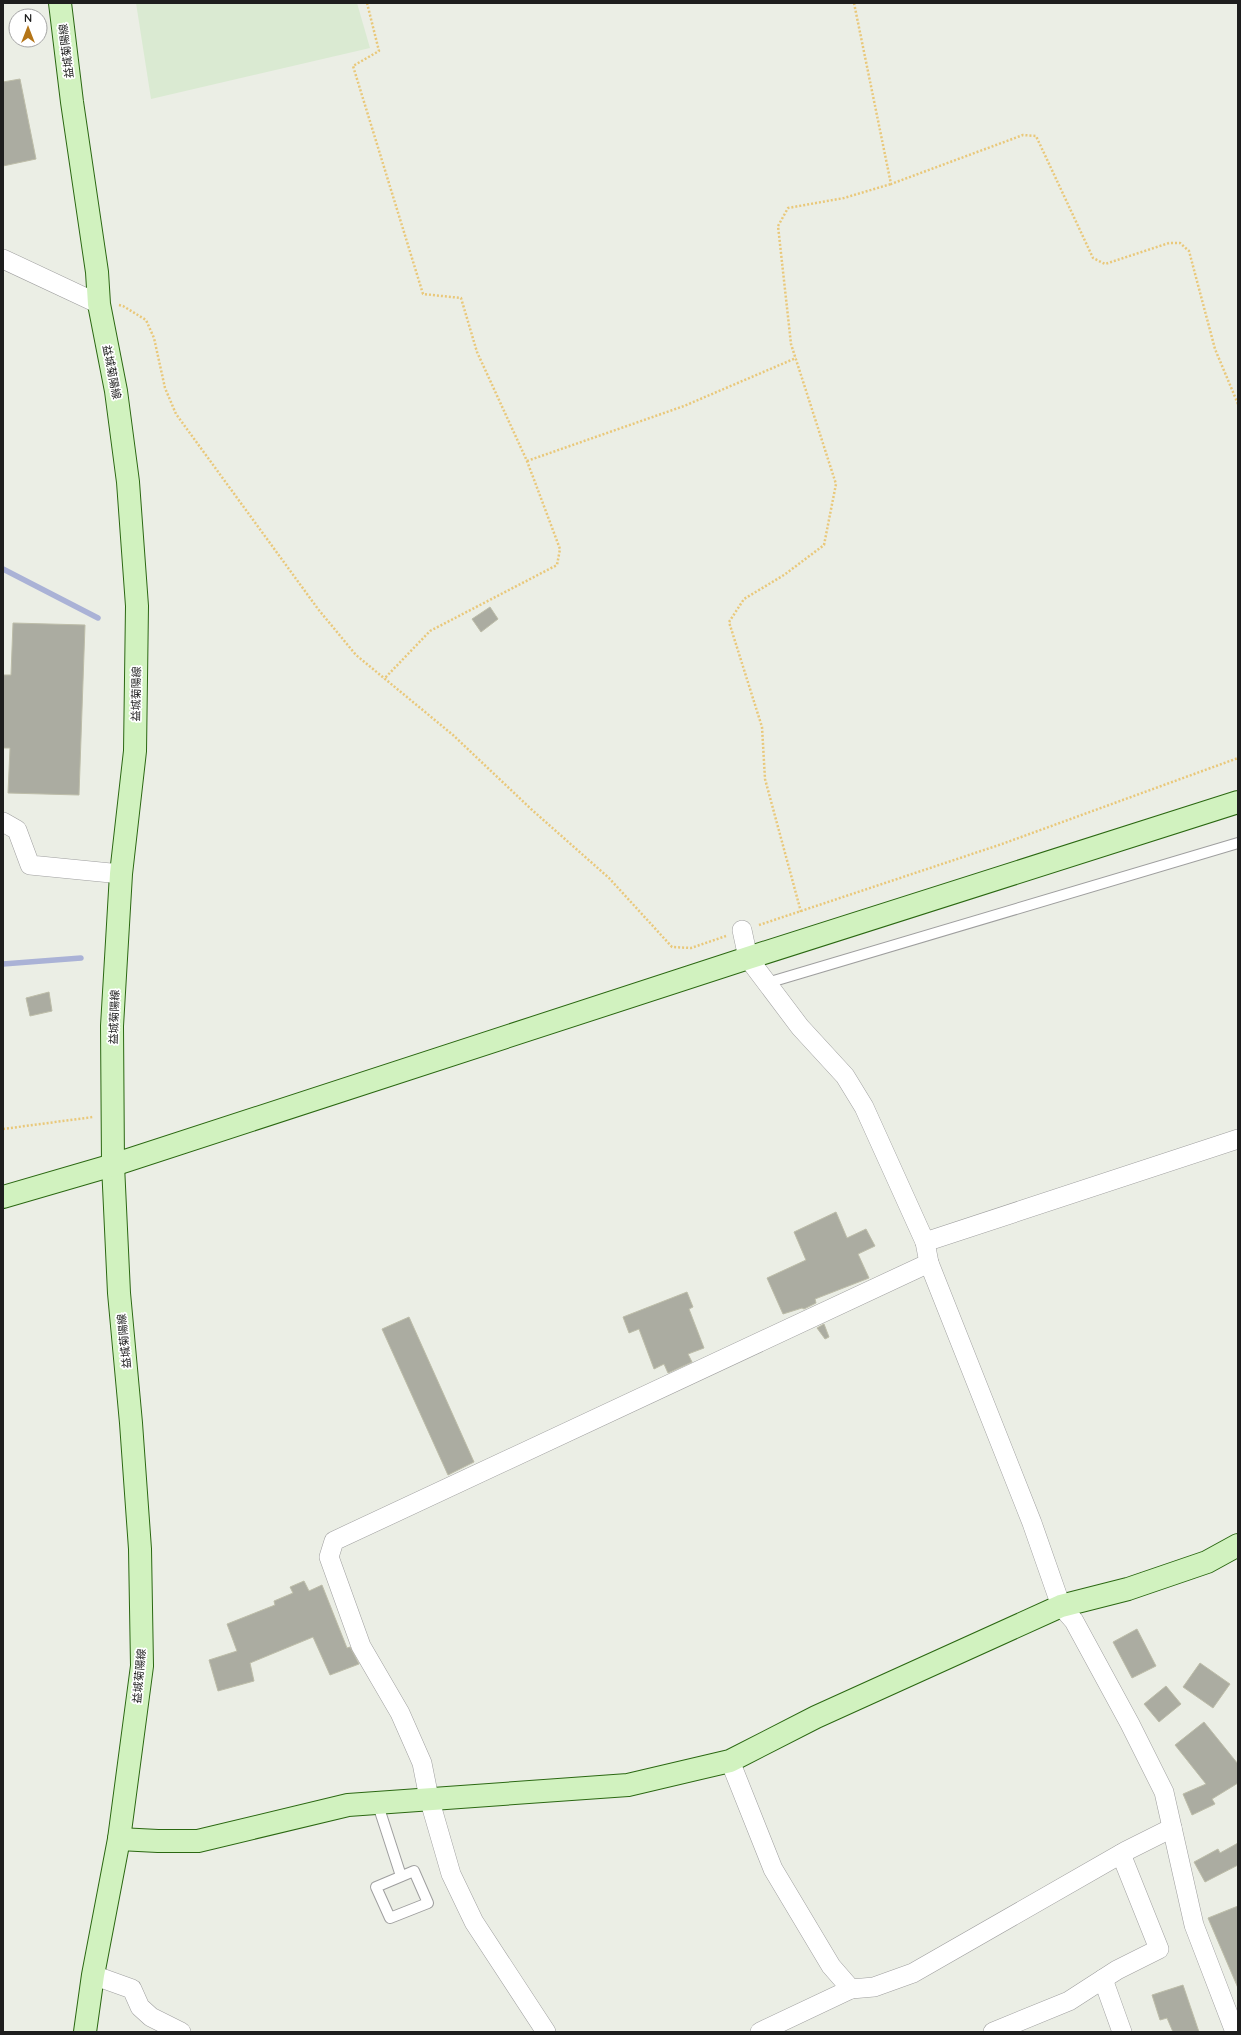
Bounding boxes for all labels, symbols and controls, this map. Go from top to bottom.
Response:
north arrow [8,8,48,48]
text: N [24,11,32,25]
street label: 益城菊陽線 [56,23,76,79]
street label: 益城菊陽線 [100,344,124,400]
street label: 益城菊陽線 [129,666,143,722]
street label: 益城菊陽線 [106,989,122,1045]
street label: 益城菊陽線 [114,1313,134,1369]
street label: 益城菊陽線 [130,1648,148,1704]

